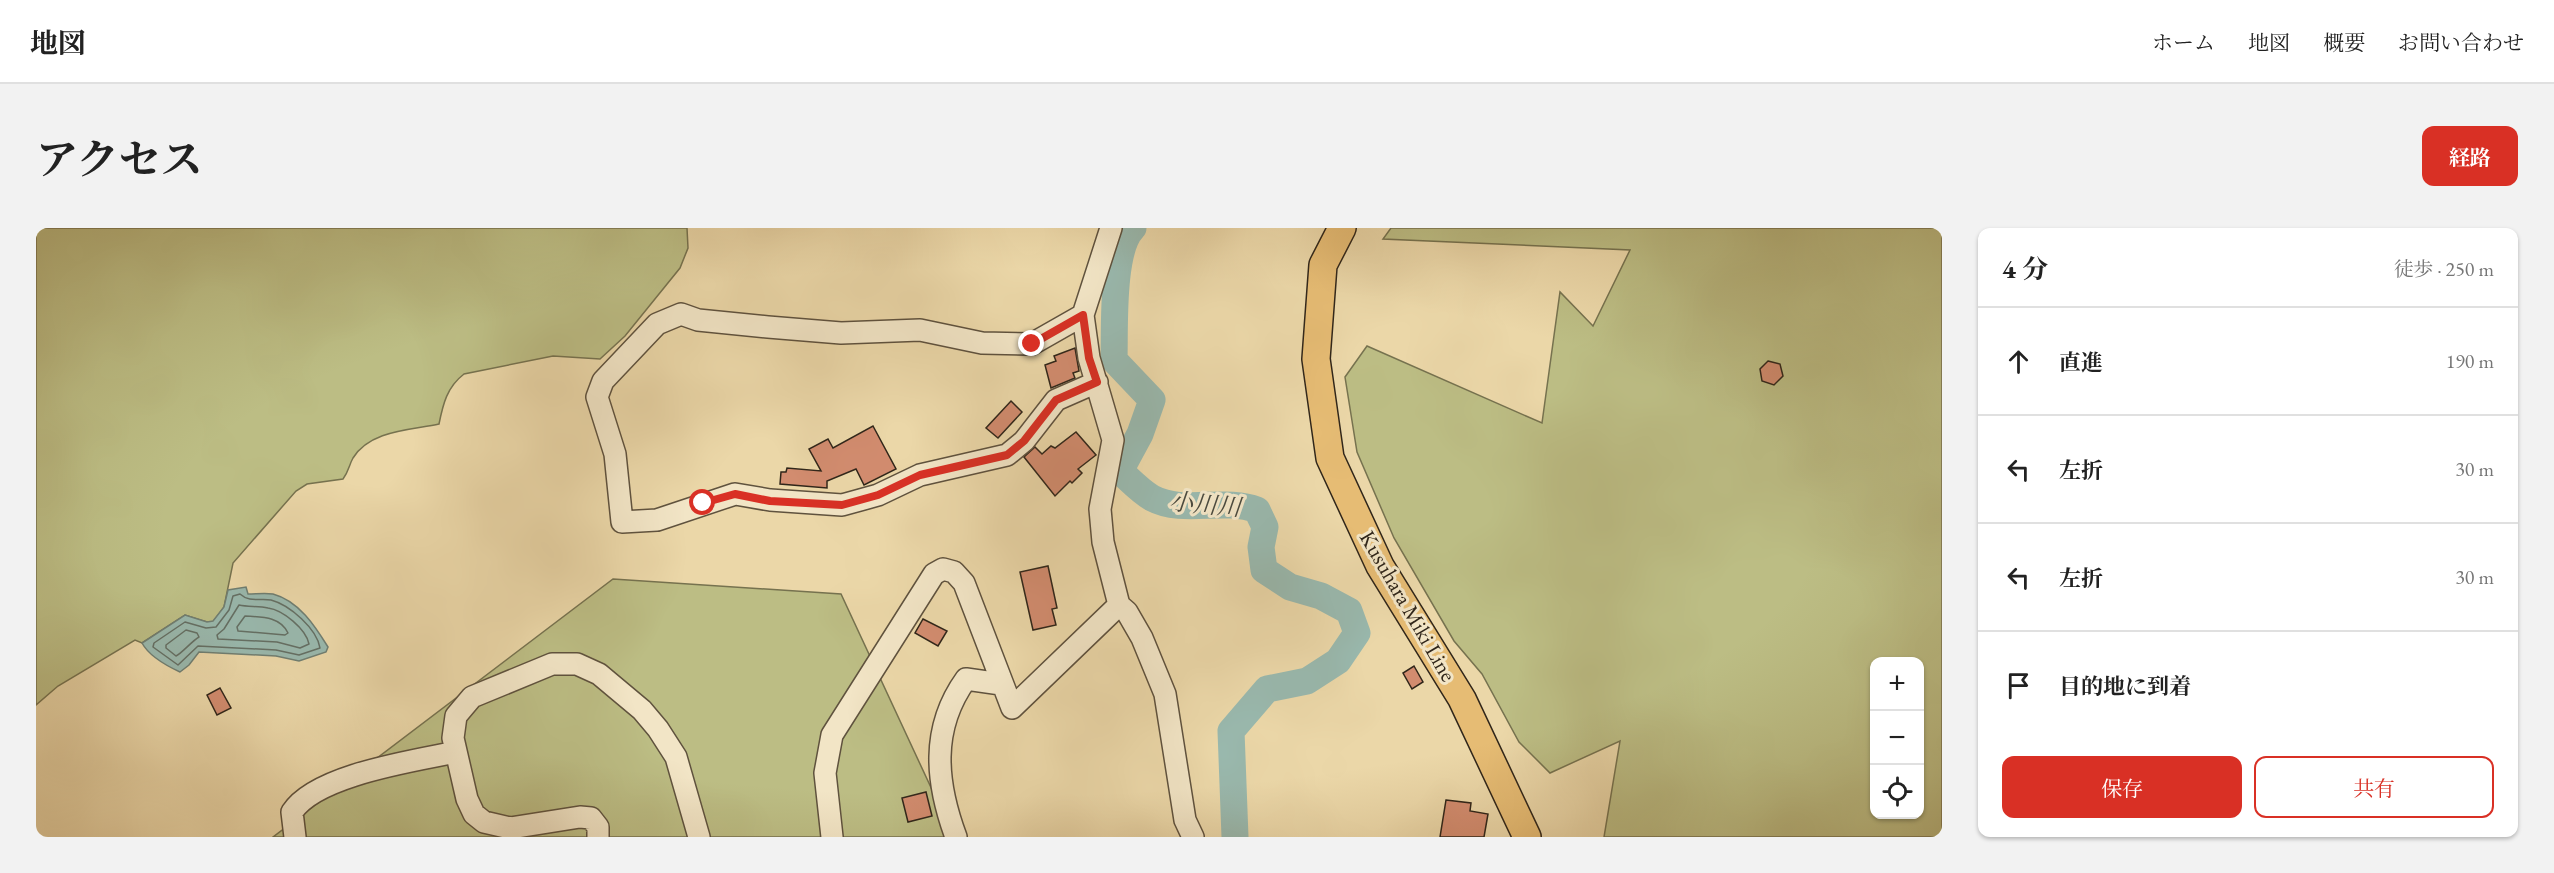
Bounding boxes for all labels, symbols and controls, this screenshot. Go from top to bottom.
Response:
text: 地図 [30,25,86,61]
text: ホーム [2152,29,2215,56]
text: 地図 [2248,29,2290,56]
text: 概要 [2323,29,2365,56]
text: お問い合わせ [2398,29,2524,56]
button: 経路 [2422,126,2518,186]
text: アクセス [36,132,203,187]
text: 4 分 [2002,252,2048,286]
text: 徒歩 · 250 m [2394,256,2494,282]
route end [1018,330,1044,356]
icon: ahead [2002,345,2035,378]
text: 直進 [2059,348,2103,377]
text: 190 m [2446,348,2494,374]
icon: left [2002,453,2035,486]
text: 左折 [2059,456,2103,485]
text: 30 m [2455,456,2494,482]
water label: 小川川 [1168,485,1245,523]
route start [689,489,715,515]
street label: Kusuhara Miki Line [1353,525,1463,687]
icon: left [2002,561,2035,594]
text: 左折 [2059,564,2103,593]
text: 30 m [2455,564,2494,590]
map controls [1870,657,1924,819]
button: + [1870,657,1924,711]
icon: arrive [2002,669,2035,702]
text: 目的地に到着 [2059,672,2191,701]
button: − [1870,711,1924,765]
button: 保存 [2002,756,2242,818]
button: 共有 [2254,756,2494,818]
button: locate [1870,765,1924,819]

